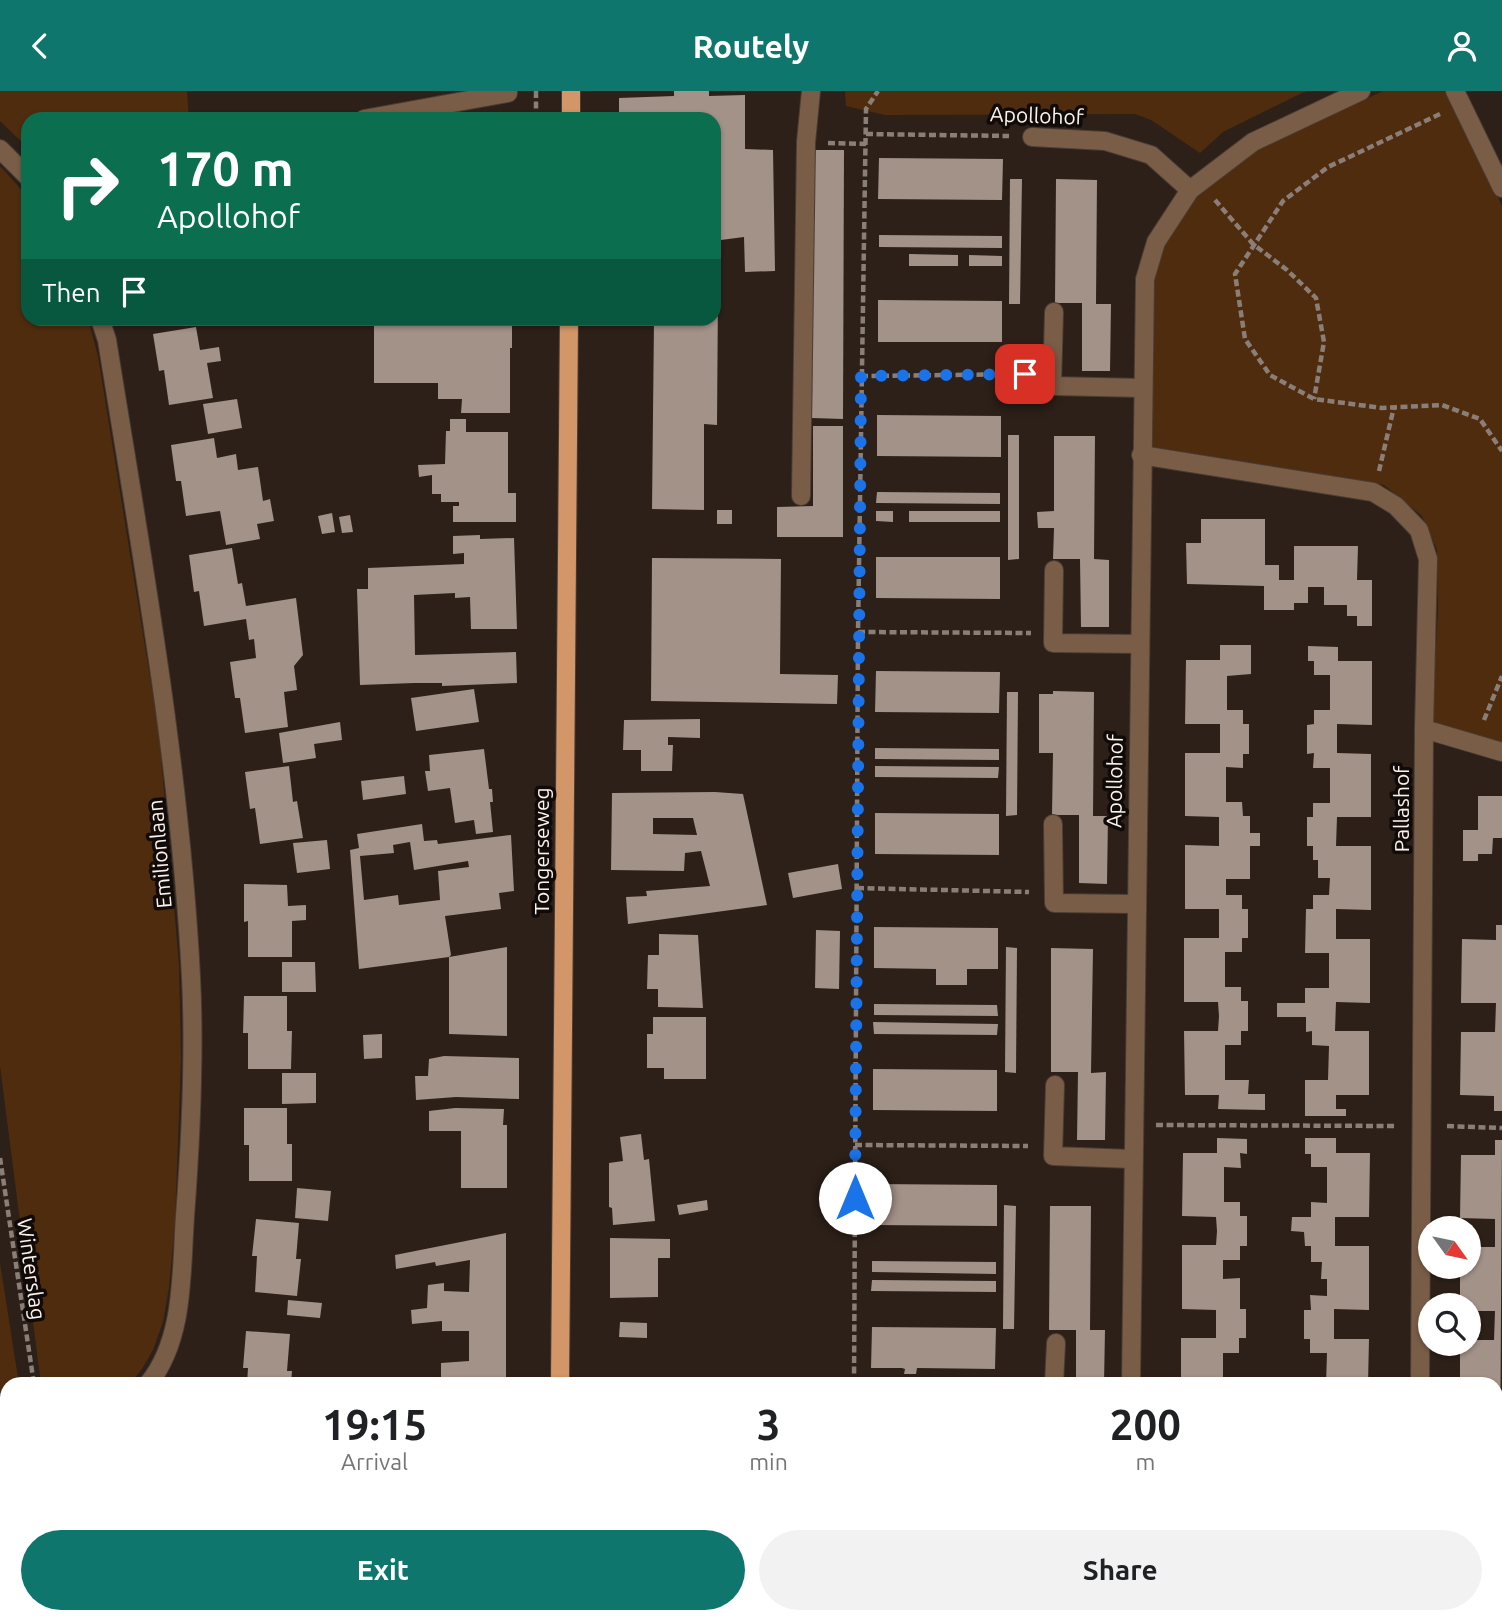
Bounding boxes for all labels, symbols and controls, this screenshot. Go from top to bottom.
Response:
icon: back [21,27,59,65]
icon: person [1443,27,1481,65]
text: Routely [693,28,809,64]
street label: Apollohof [990,101,1085,129]
icon: right [42,140,133,231]
text: 170 m [157,140,294,195]
text: Apollohof [157,198,300,234]
icon: arrive [115,273,153,311]
text: Then [42,278,101,307]
pin [995,344,1055,404]
icon: arrive [1006,355,1044,393]
street label: Apollohof [1101,733,1127,828]
street label: Pallashof [1389,765,1413,852]
street label: Tongerseweg [529,787,553,915]
street label: Emilionlaan [142,799,176,909]
position arrow [818,1161,892,1235]
north arrow [1418,1216,1480,1279]
map controls [1418,1216,1481,1356]
street label: Winterslag [13,1217,51,1321]
button: search [1418,1293,1481,1356]
text: 19:15 [322,1401,427,1448]
text: 3 [757,1401,780,1448]
text: 200 [1110,1401,1181,1448]
text: Arrival [341,1449,408,1474]
text: min [749,1449,788,1474]
text: m [1135,1449,1155,1474]
button: Exit [21,1530,745,1610]
button: Share [759,1530,1482,1610]

